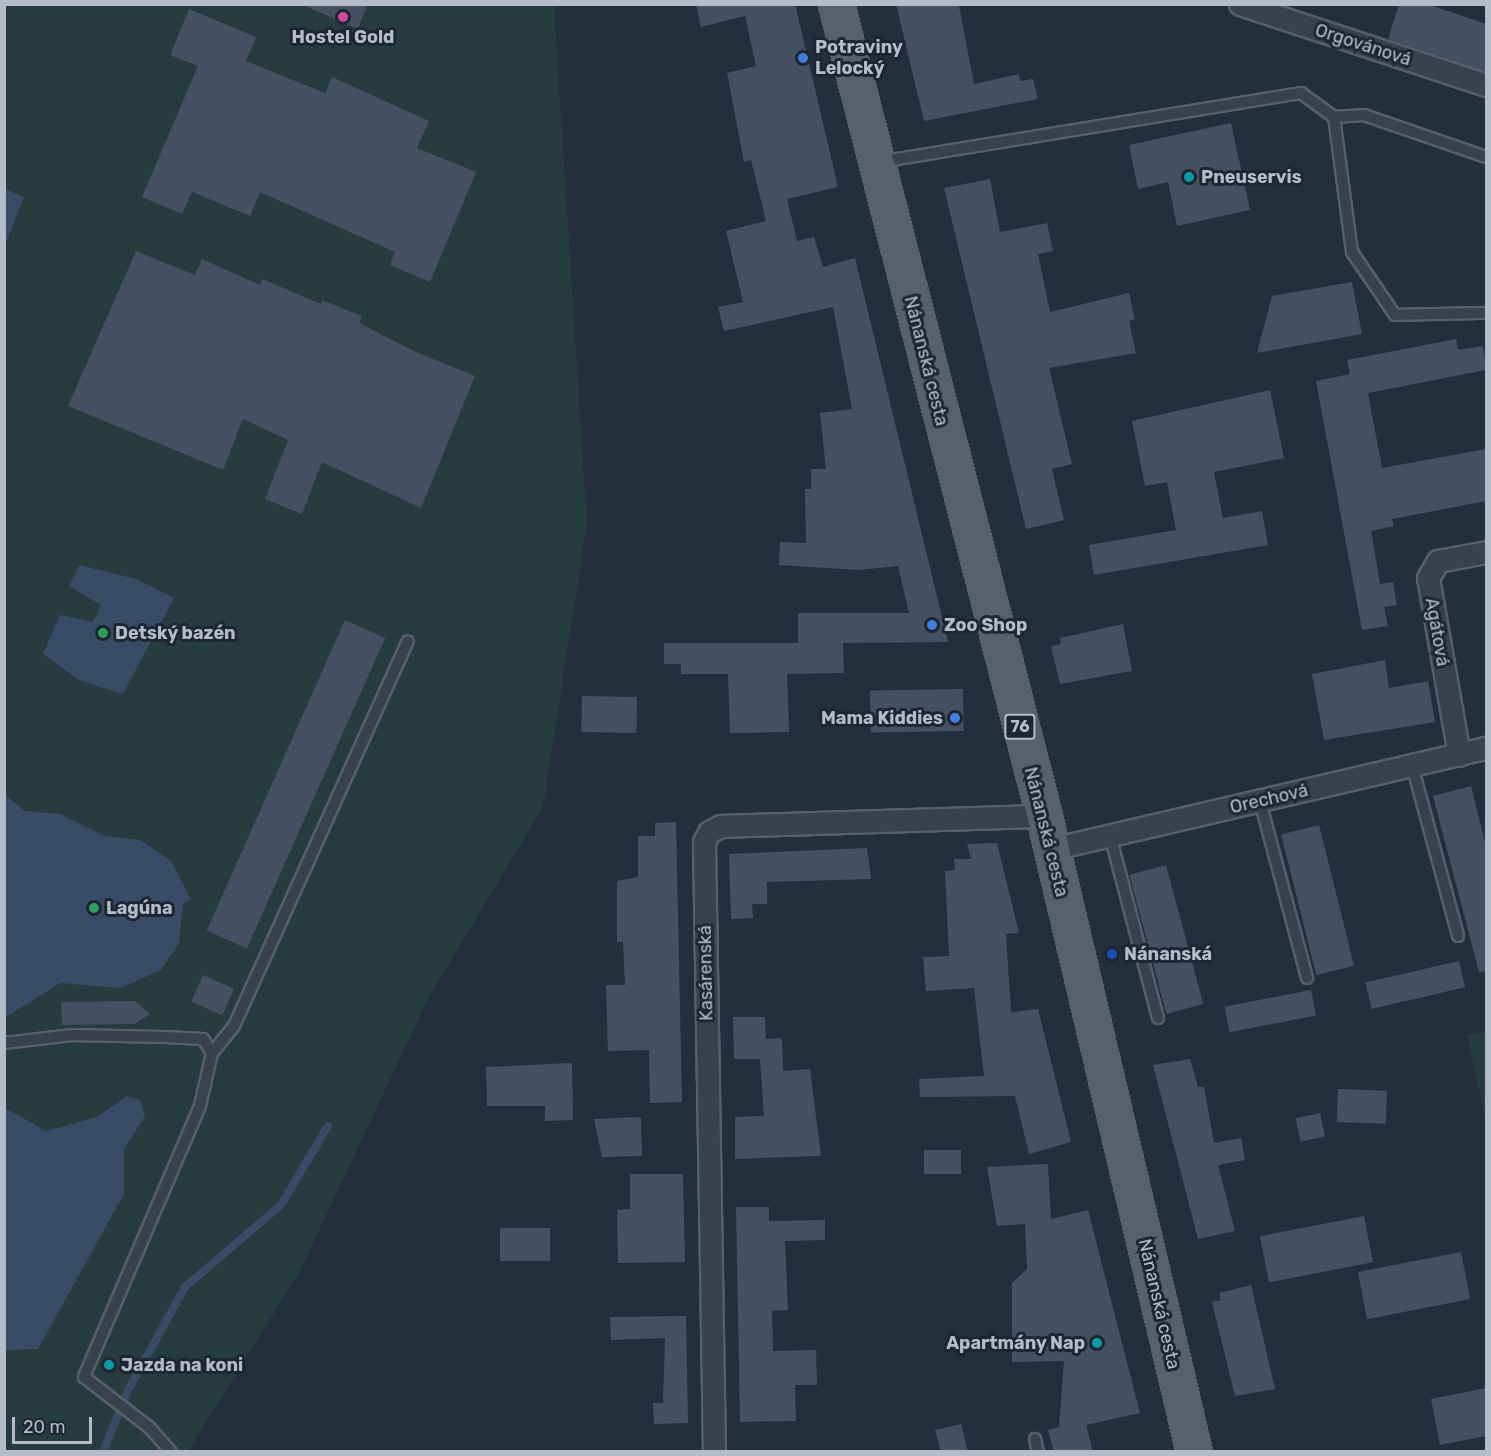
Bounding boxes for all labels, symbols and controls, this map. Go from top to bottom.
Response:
marker: Hostel Gold [336,10,350,24]
street label: Orgovánová [1312,19,1414,71]
place label: Hostel Gold [292,26,394,48]
place label: Potraviny Lelocký [815,37,903,80]
marker: Potraviny Lelocký [796,51,810,65]
place label: Pneuservis [1201,166,1302,188]
marker: Pneuservis [1182,170,1196,184]
street label: Nánanská cesta [899,294,953,428]
street label: Agátová [1420,596,1454,668]
place label: Zoo Shop [944,614,1027,636]
marker: Zoo Shop [925,618,939,632]
place label: Detský bazén [115,622,236,644]
marker: Detský bazén [96,626,110,640]
place label: Mama Kiddies [821,707,943,729]
marker: Mama Kiddies [948,711,962,725]
road number: 76 [1004,714,1036,740]
street label: Nánanská cesta [1019,765,1073,899]
street label: Orechová [1228,780,1310,818]
place label: Lagúna [106,897,173,919]
marker: Lagúna [87,901,101,915]
street label: Kasárenská [694,925,718,1021]
place label: Nánanská [1124,943,1212,965]
marker: Nánanská [1105,947,1119,961]
street label: Nánanská cesta [1134,1237,1184,1371]
place label: Apartmány Nap [946,1332,1085,1354]
marker: Apartmány Nap [1090,1336,1104,1350]
place label: Jazda na koni [121,1354,243,1376]
marker: Jazda na koni [102,1358,116,1372]
scale bar [15,1405,94,1443]
text: 20 m [23,1416,65,1438]

